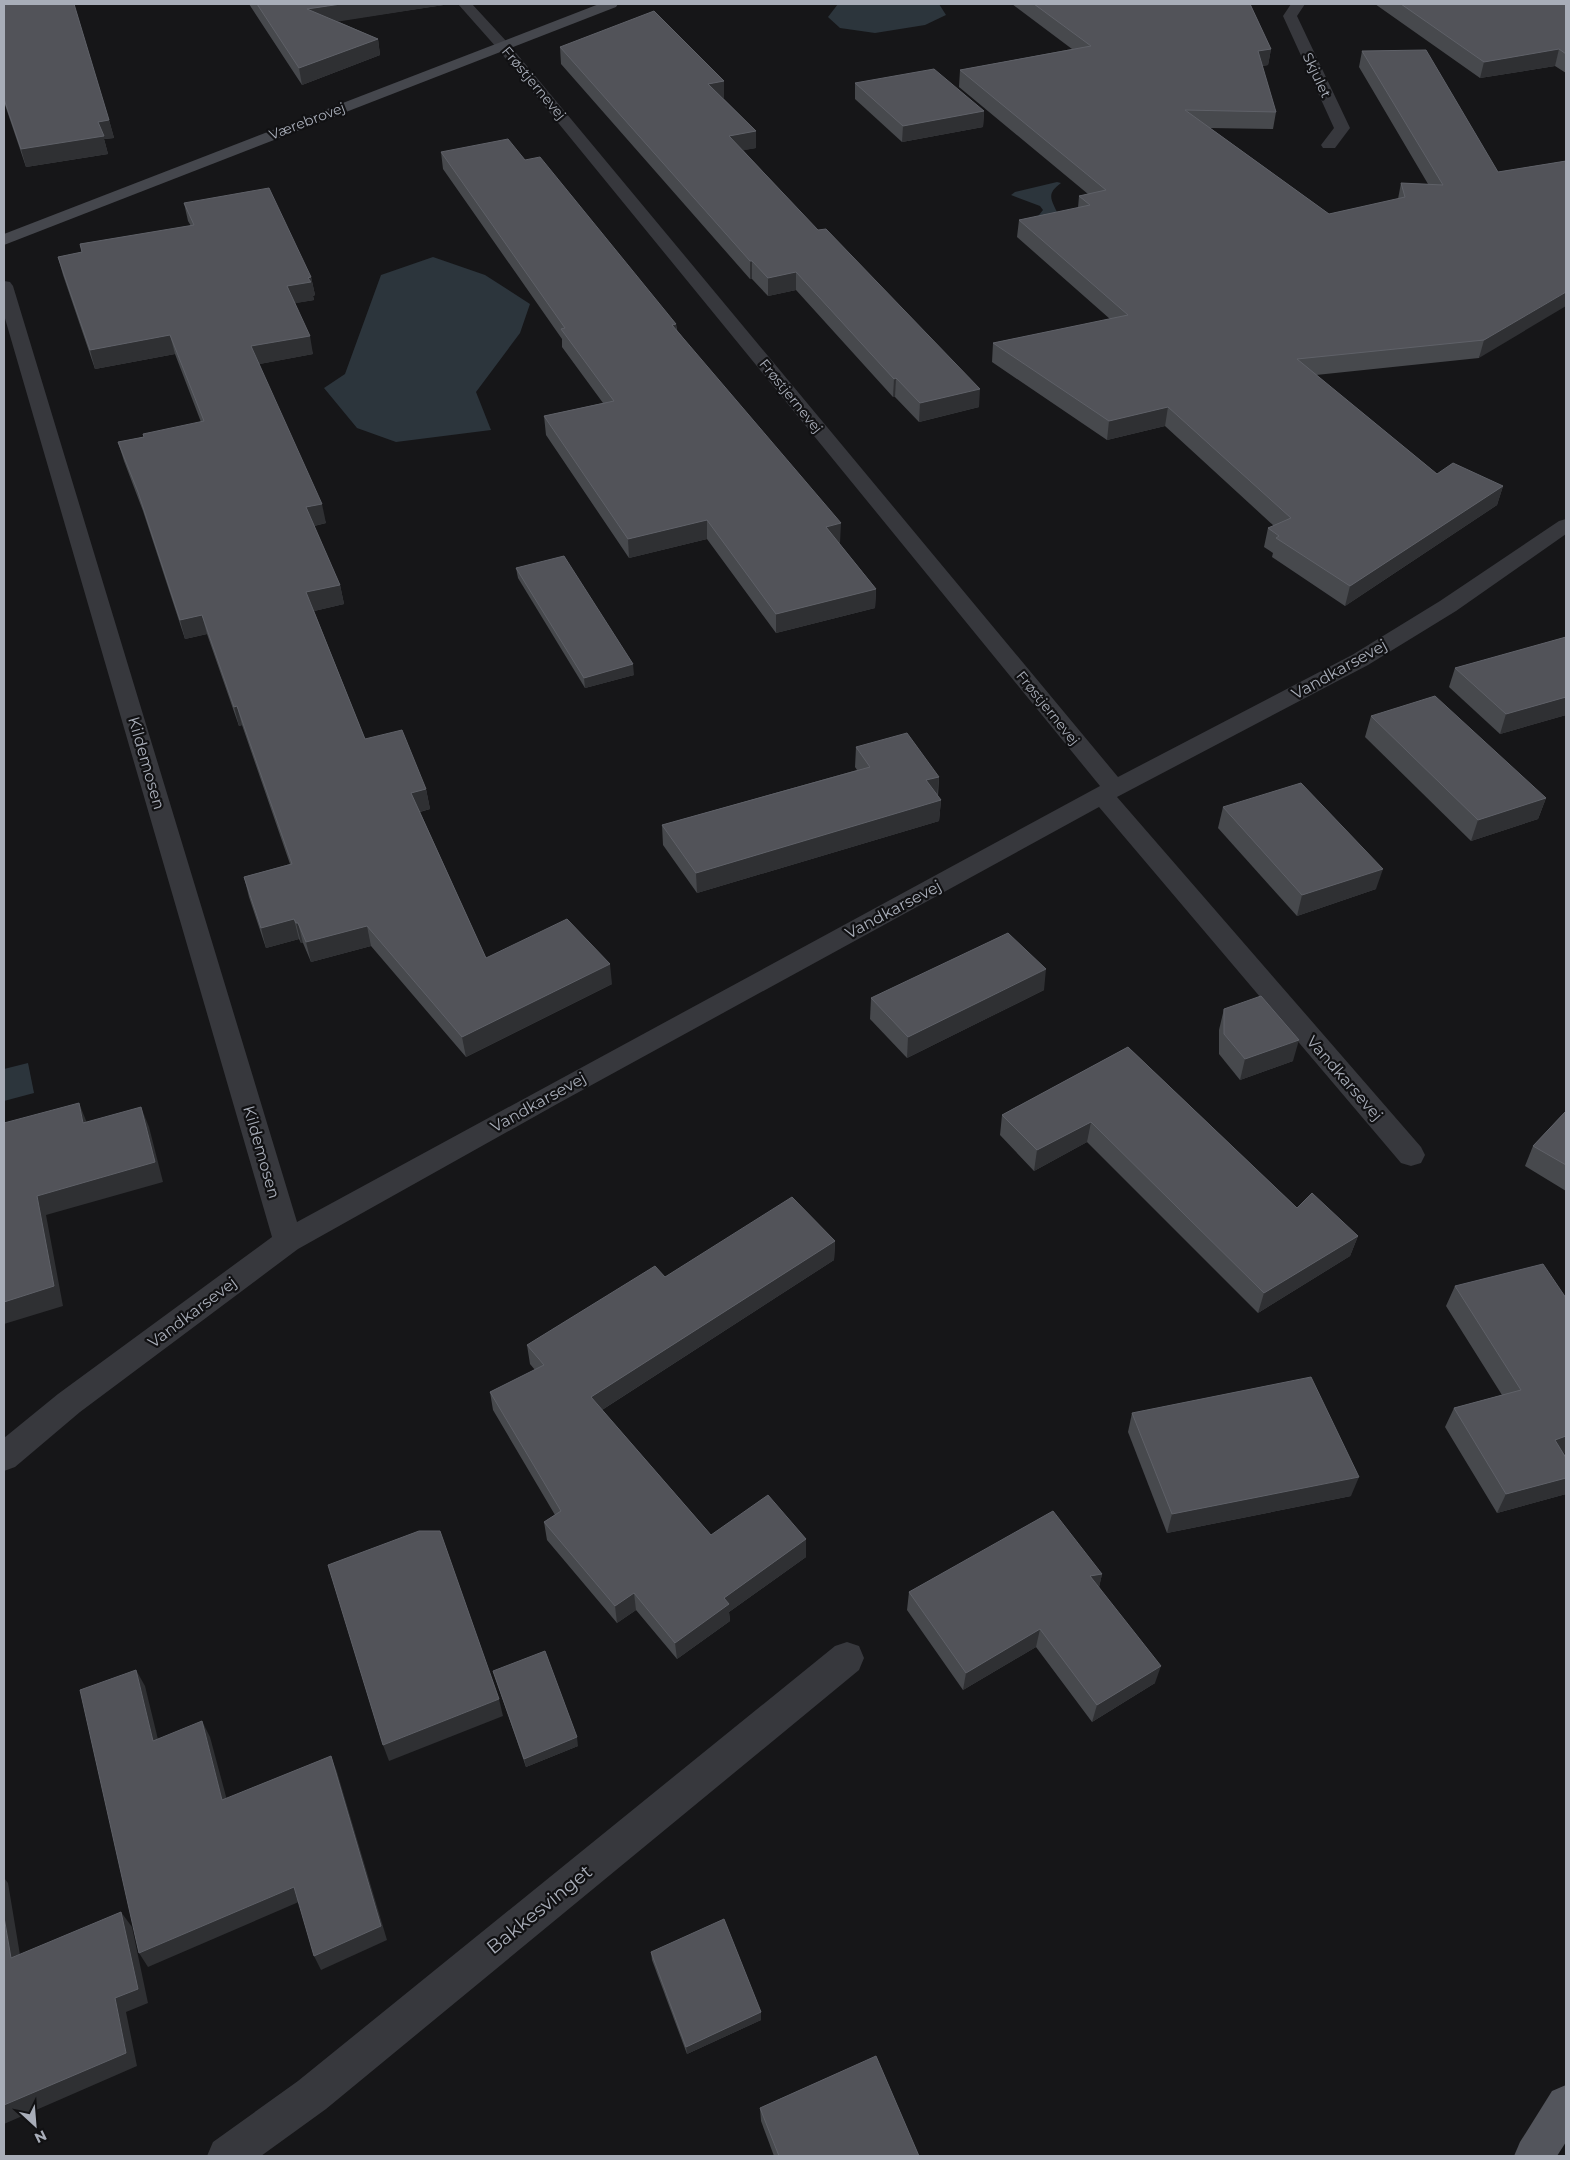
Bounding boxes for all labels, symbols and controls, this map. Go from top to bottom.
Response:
street label: Frøstjernevej [498,43,570,123]
street label: Skjulet [1299,50,1335,101]
street label: Værebrovej [267,98,347,144]
street label: Frøstjernevej [755,355,827,437]
street label: Vandkarsevej [1288,635,1390,704]
street label: Frøstjernevej [1012,667,1084,749]
street label: Kildemosen [124,714,169,812]
street label: Vandkarsevej [842,876,945,943]
street label: Vandkarsevej [1303,1032,1387,1125]
street label: Vandkarsevej [487,1068,589,1137]
street label: Kildemosen [239,1103,284,1201]
street label: Vandkarsevej [144,1273,240,1352]
street label: Bakkesvinget [482,1860,597,1959]
north arrow [10,2100,60,2150]
text: N [32,2126,50,2147]

